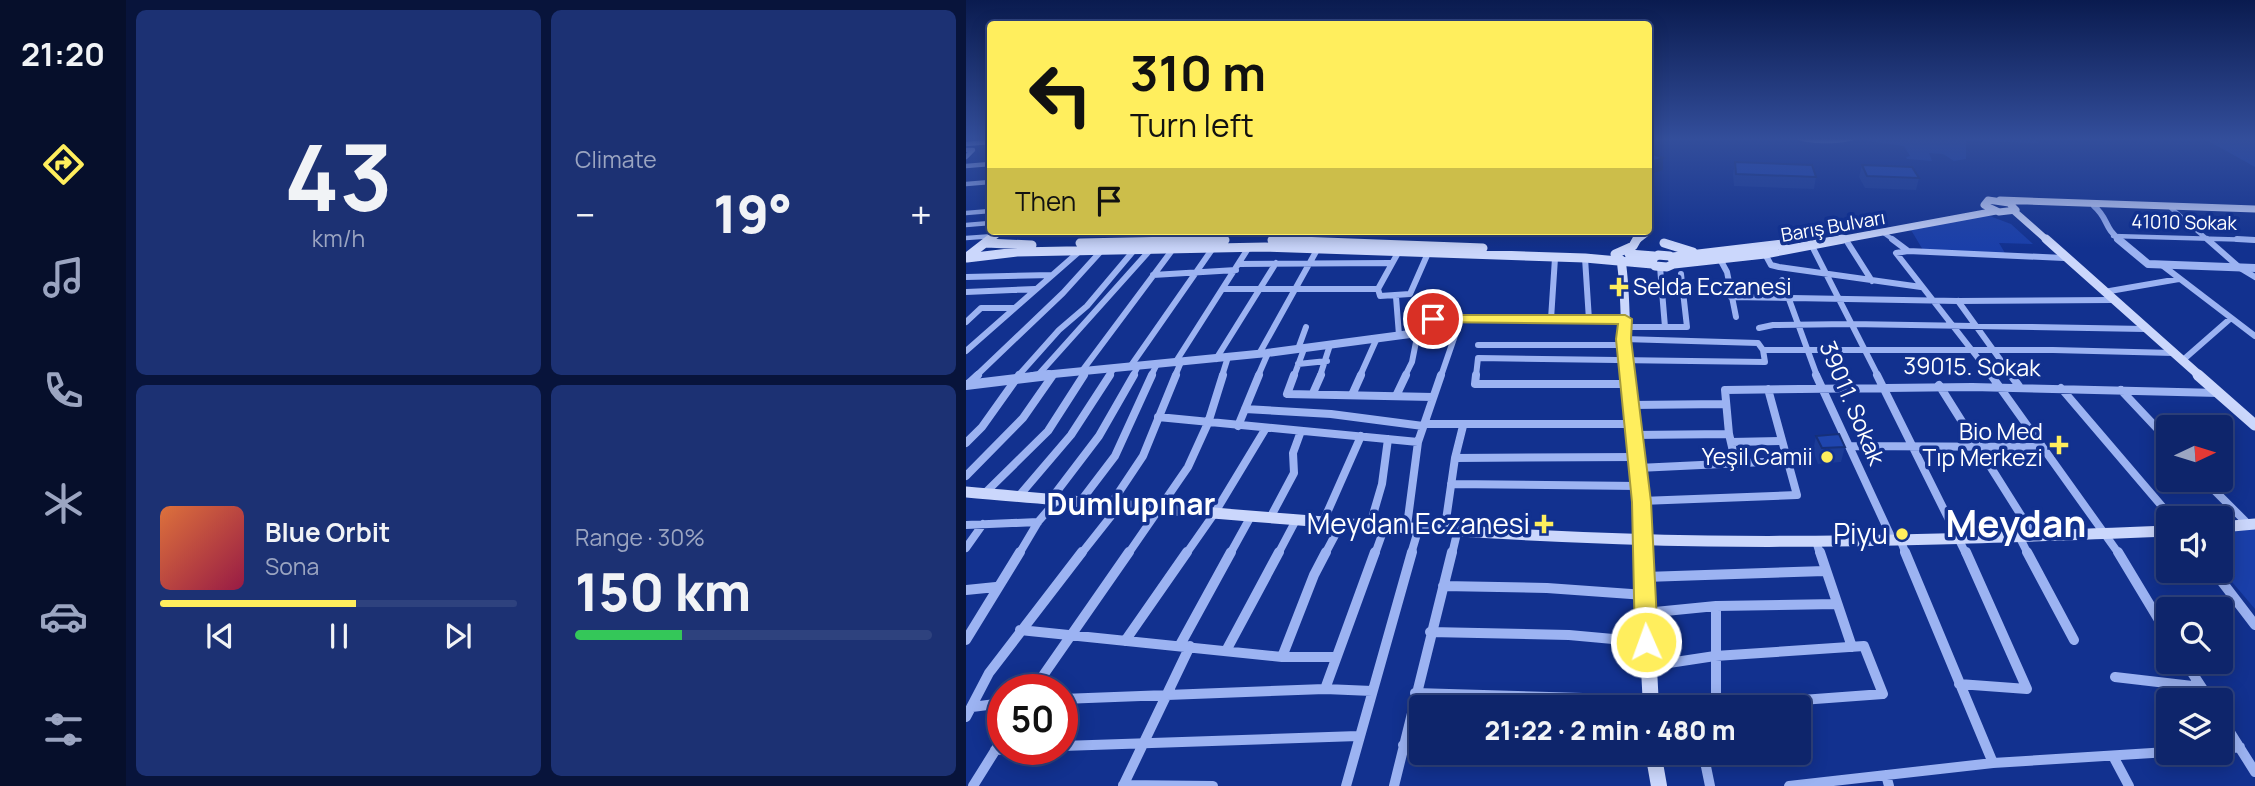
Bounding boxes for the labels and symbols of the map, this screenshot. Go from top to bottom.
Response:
street label: Barış Bulvarı [1779,204,1887,248]
street label: 41010 Sokak [2131,208,2237,236]
place label: Selda Eczanesi [1633,270,1792,302]
marker: Selda Eczanesi [1611,279,1627,295]
pin [1403,289,1463,349]
street label: 39011. Sokak [1812,336,1894,470]
street label: 39015. Sokak [1903,349,2041,383]
place label: Bio Med Tıp Merkezi [1922,415,2043,473]
north arrow [2156,415,2233,492]
marker: Bio Med Tıp Merkezi [2049,435,2069,455]
place label: Yeşil Camii [1702,440,1813,472]
marker: Yeşil Camii [1819,449,1835,465]
district label: Dumlupınar [1047,483,1215,524]
district label: Meydan [1946,498,2086,548]
place label: Meydan Eczanesi [1307,504,1530,542]
place label: Piyu [1833,514,1888,552]
marker: Meydan Eczanesi [1536,516,1552,532]
marker: Piyu [1894,526,1910,542]
position arrow [1609,605,1683,679]
speed limit sign: 50 [987,674,1078,765]

